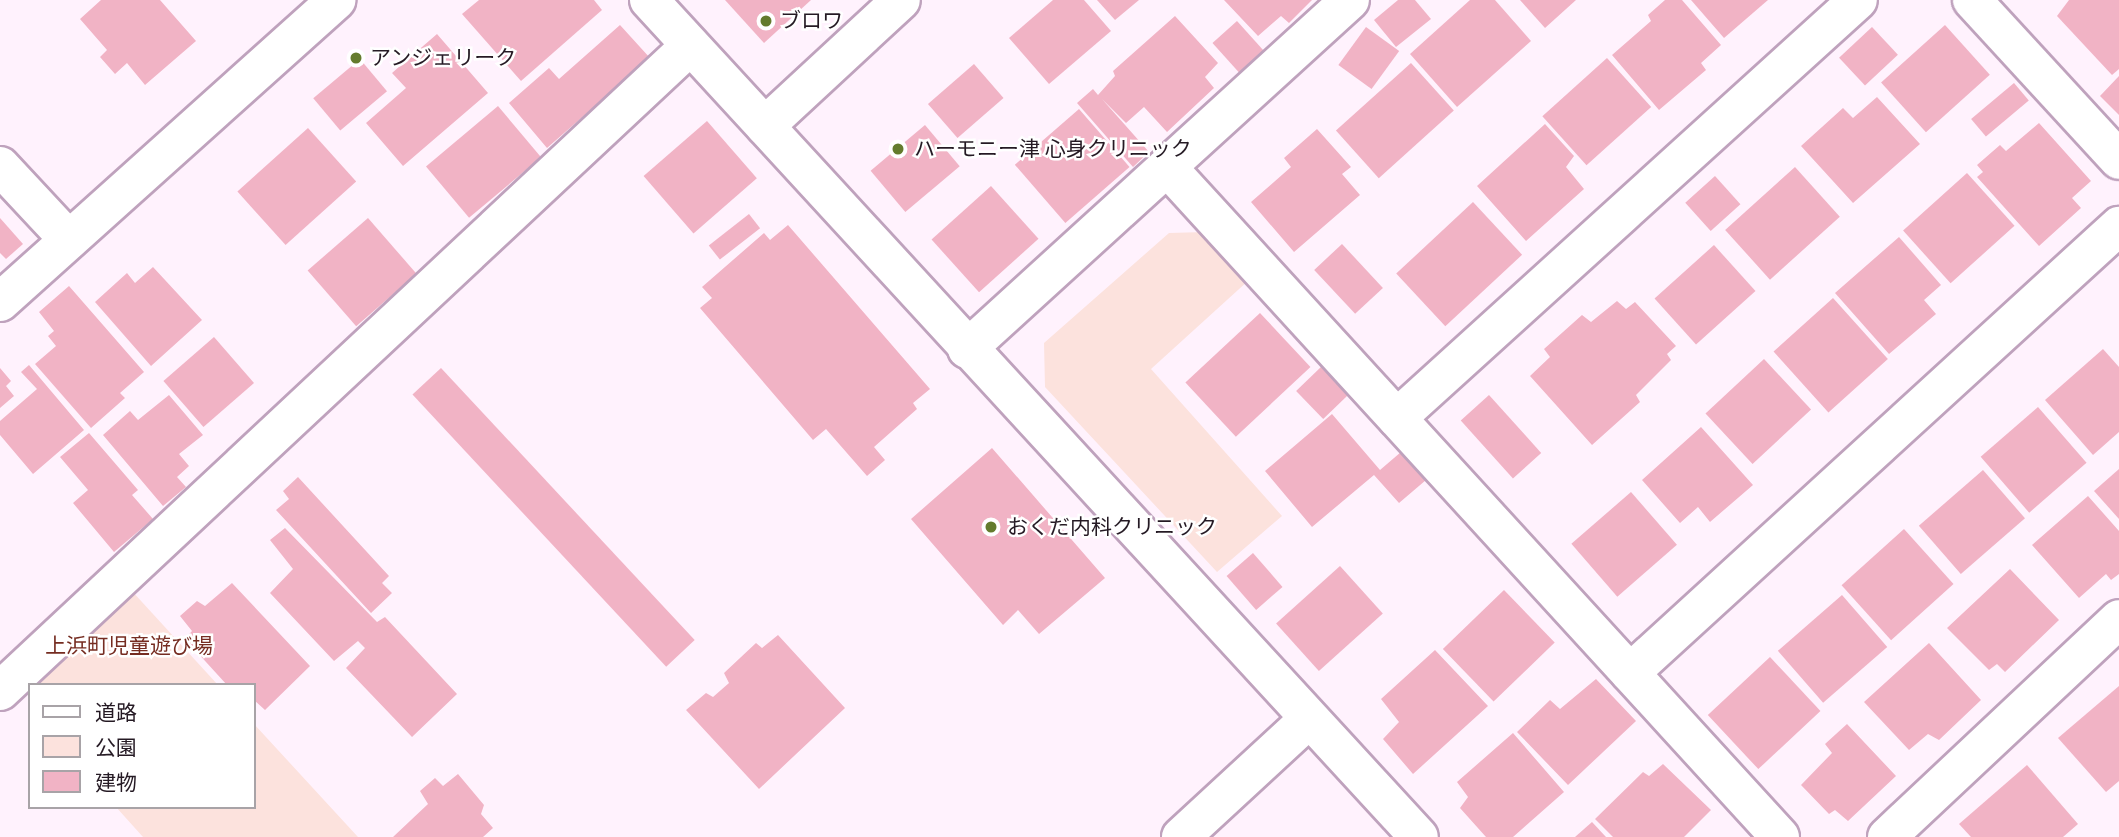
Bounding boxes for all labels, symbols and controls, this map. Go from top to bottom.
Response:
place label: ブロワ [780,8,843,34]
marker: ブロワ [758,13,774,29]
place label: アンジェリーク [370,45,517,71]
marker: アンジェリーク [348,50,364,66]
place label: ハーモニー津 心身クリニック [914,136,1192,162]
marker: ハーモニー津 心身クリニック [888,139,908,159]
place label: おくだ内科クリニック [1007,514,1217,540]
marker: おくだ内科クリニック [981,517,1001,537]
park label: 上浜町児童遊び場 [45,633,213,659]
legend [28,683,256,809]
text: 道路 [95,698,137,727]
text: 公園 [95,733,137,762]
text: 建物 [95,768,137,797]

